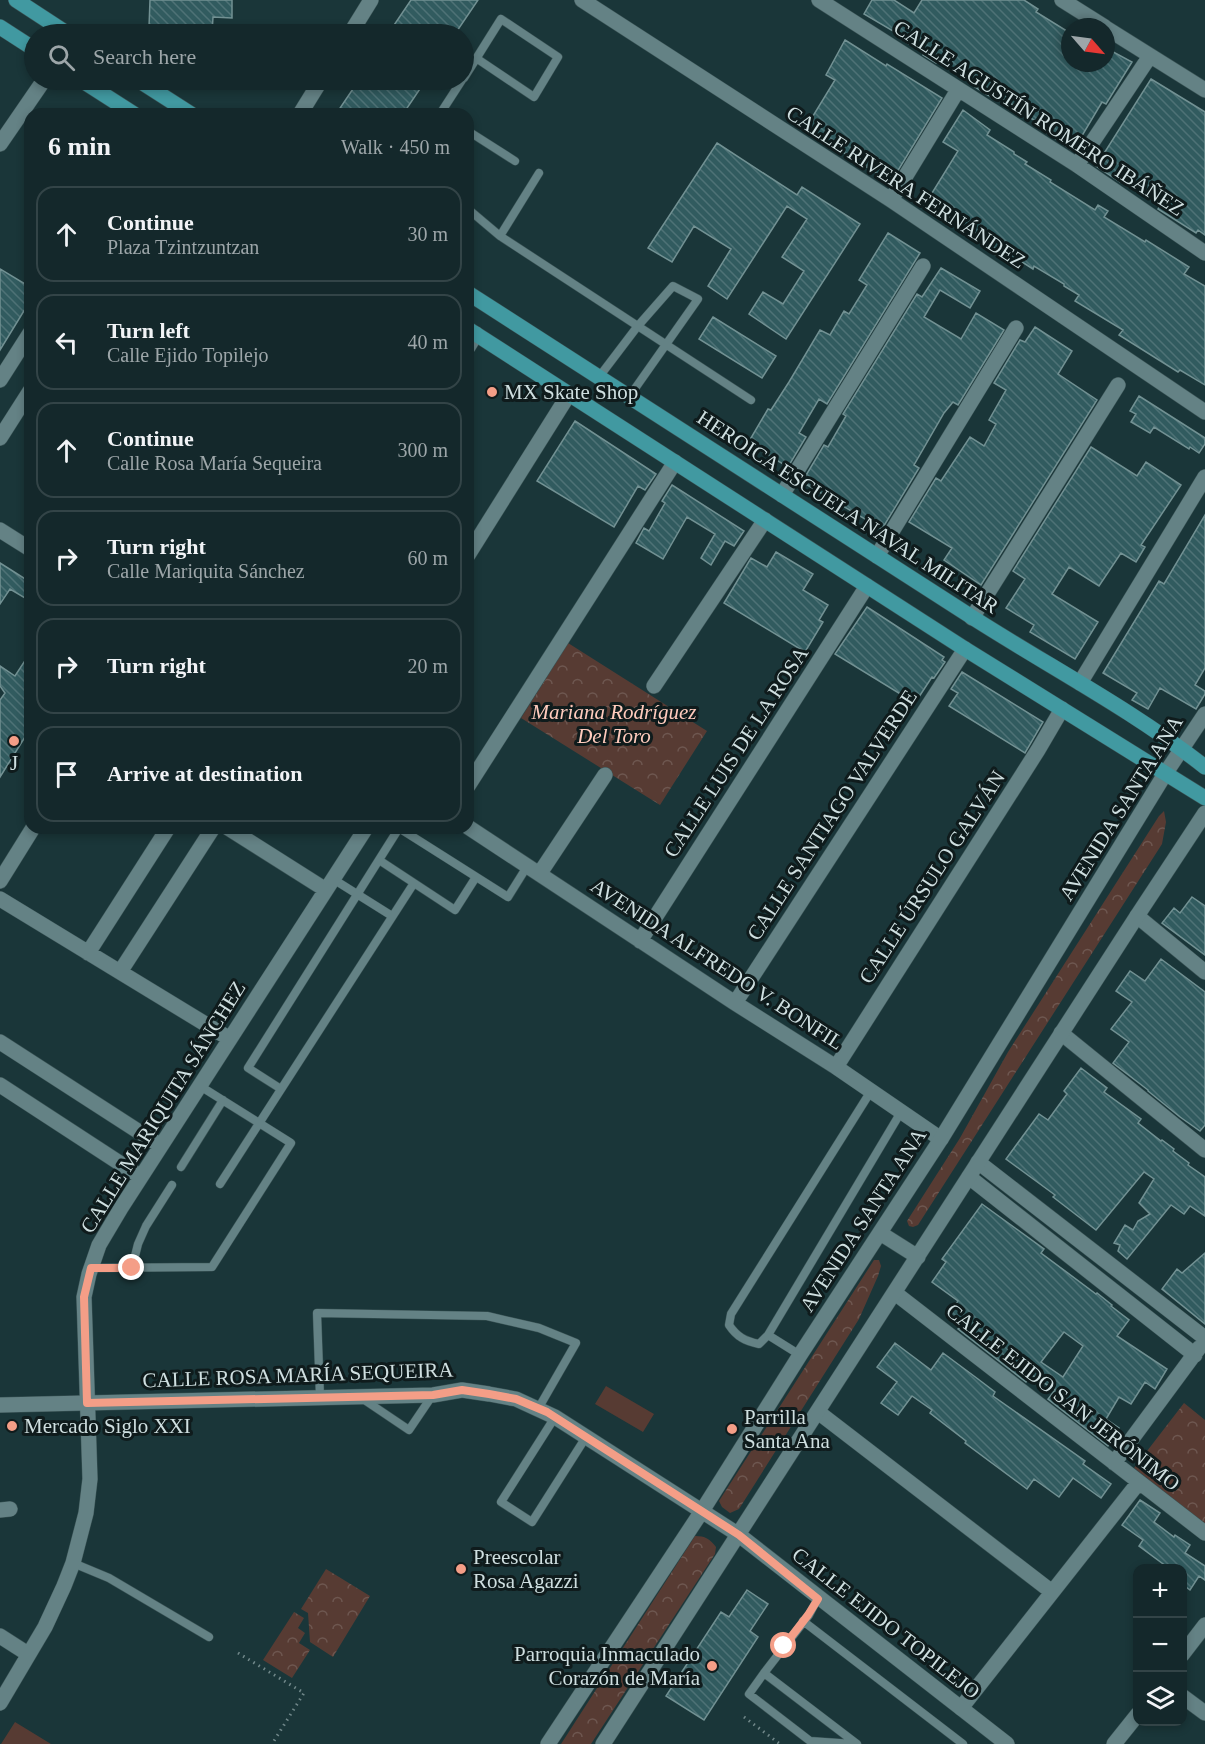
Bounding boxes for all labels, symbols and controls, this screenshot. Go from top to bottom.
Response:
street label: CALLE AGUSTÍN ROMERO IBÁÑEZ [889,15,1189,221]
north arrow [1061,18,1115,72]
search box [24,24,474,90]
icon: search [45,41,78,74]
text: Search here [93,44,196,69]
street label: CALLE RIVERA FERNÁNDEZ [782,101,1030,273]
text: 6 min [48,132,111,161]
text: Walk · 450 m [341,136,450,158]
text: Continue [107,210,194,235]
icon: ahead [50,218,83,251]
text: 30 m [407,223,448,245]
text: Plaza Tzintzuntzan [107,236,259,258]
text: Turn left [107,318,190,343]
icon: left [50,326,83,359]
text: 40 m [407,331,448,353]
text: Calle Ejido Topilejo [107,344,269,366]
place label: MX Skate Shop [504,380,638,404]
marker: MX Skate Shop [485,385,499,399]
street label: HEROICA ESCUELA NAVAL MILITAR [693,405,1003,619]
text: Continue [107,426,194,451]
icon: ahead [50,434,83,467]
text: 300 m [397,439,448,461]
text: Calle Rosa María Sequeira [107,452,322,474]
text: Turn right [107,534,206,559]
icon: right [50,542,83,575]
text: 60 m [407,547,448,569]
text: Calle Mariquita Sánchez [107,560,305,582]
street label: CALLE LUIS DE LA ROSA [659,642,814,862]
icon: right [50,650,83,683]
text: Turn right [107,653,206,678]
text: 20 m [407,655,448,677]
street label: CALLE SANTIAGO VALVERDE [742,685,922,945]
park label: Mariana Rodríguez Del Toro [530,700,697,748]
street label: AVENIDA SANTA ANA [1054,710,1188,905]
marker: J [7,734,21,748]
place label: J [10,751,18,775]
icon: arrive [50,758,83,791]
text: Arrive at destination [107,761,303,786]
street label: CALLE ÚRSULO GALVÁN [854,766,1010,988]
street label: AVENIDA ALFREDO V. BONFIL [586,873,848,1055]
street label: CALLE MARIQUITA SÁNCHEZ [75,977,251,1237]
street label: AVENIDA SANTA ANA [795,1123,932,1316]
route end [118,1254,144,1280]
street label: CALLE EJIDO SAN JERÓNIMO [941,1298,1185,1496]
street label: CALLE ROSA MARÍA SEQUEIRA [142,1358,455,1392]
place label: Parrilla Santa Ana [744,1405,830,1453]
place label: Mercado Siglo XXI [24,1414,191,1438]
marker: Mercado Siglo XXI [5,1419,19,1433]
marker: Parrilla Santa Ana [725,1422,739,1436]
street label: CALLE EJIDO TOPILEJO [787,1542,985,1704]
place label: Preescolar Rosa Agazzi [473,1545,579,1593]
marker: Preescolar Rosa Agazzi [454,1562,468,1576]
map controls [1133,1564,1187,1726]
button: + [1133,1564,1187,1618]
button: − [1133,1618,1187,1672]
route start [770,1632,796,1658]
place label: Parroquia Inmaculado Corazón de María [514,1642,701,1690]
marker: Parroquia Inmaculado Corazón de María [705,1659,719,1673]
button: layers [1133,1672,1187,1726]

